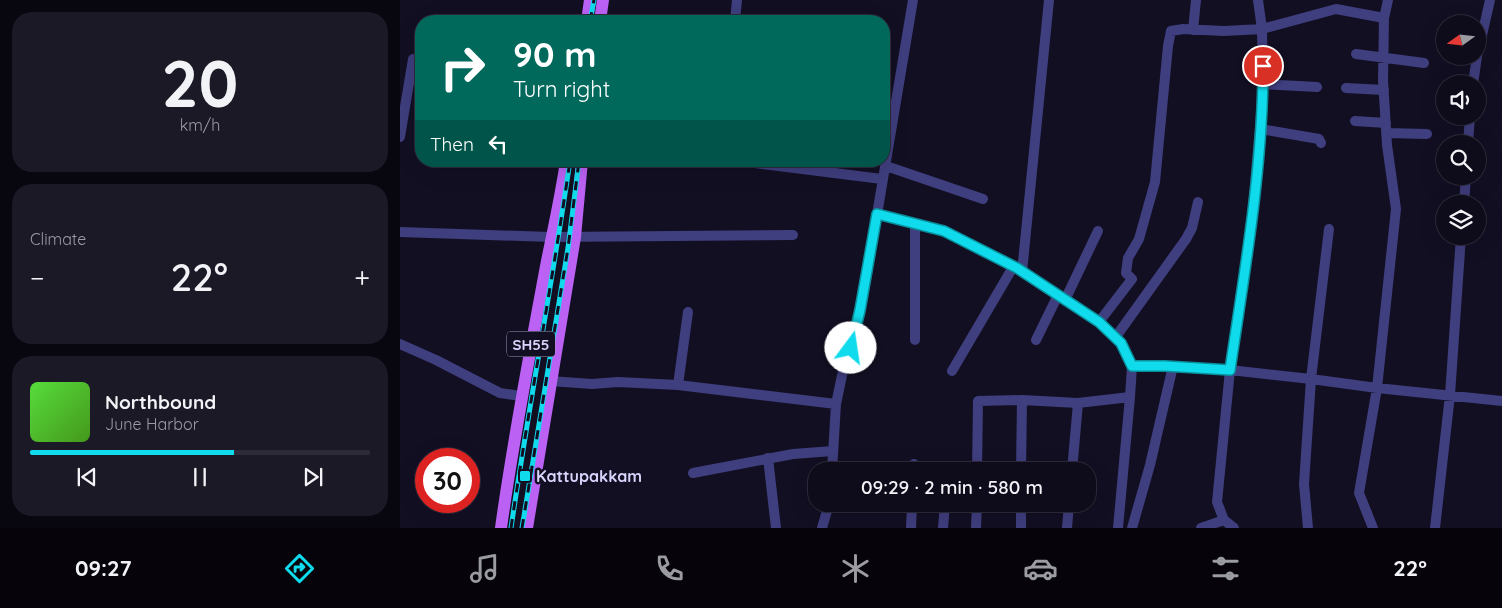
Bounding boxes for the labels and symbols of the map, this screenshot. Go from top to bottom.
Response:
north arrow [1436,15,1486,65]
pin [1242,45,1284,87]
position arrow [824,321,876,373]
road number: SH55 [507,332,555,356]
speed limit sign: 30 [415,448,480,513]
place label: Kattupakkam [536,466,642,486]
marker: Kattupakkam [518,469,532,483]

